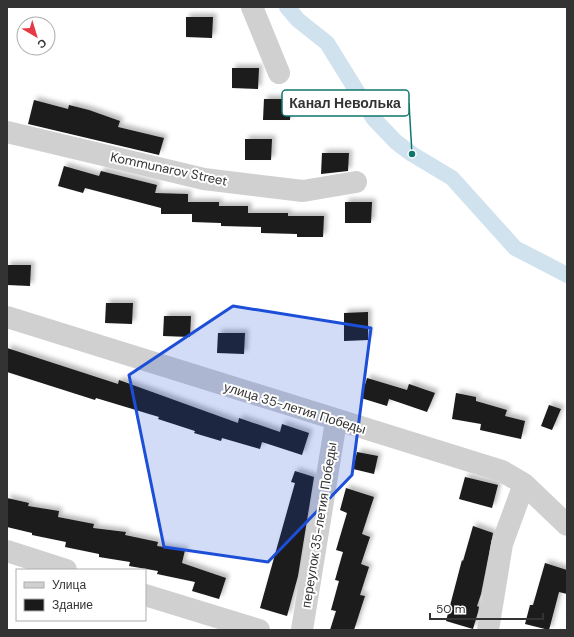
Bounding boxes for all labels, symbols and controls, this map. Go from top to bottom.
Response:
north arrow [16,16,56,56]
text: С [35,36,50,52]
callout: Канал Неволька [282,90,409,116]
text: Канал Неволька [289,94,401,112]
street label: Kommunarov Street [109,148,229,190]
street label: улица 35-летия Победы [222,378,368,438]
street label: переулок 35-летия Победы [298,441,340,609]
legend [16,569,146,621]
text: Улица [52,577,86,593]
scale bar [430,595,543,621]
text: Здание [52,597,93,613]
text: 50 m [436,601,465,617]

